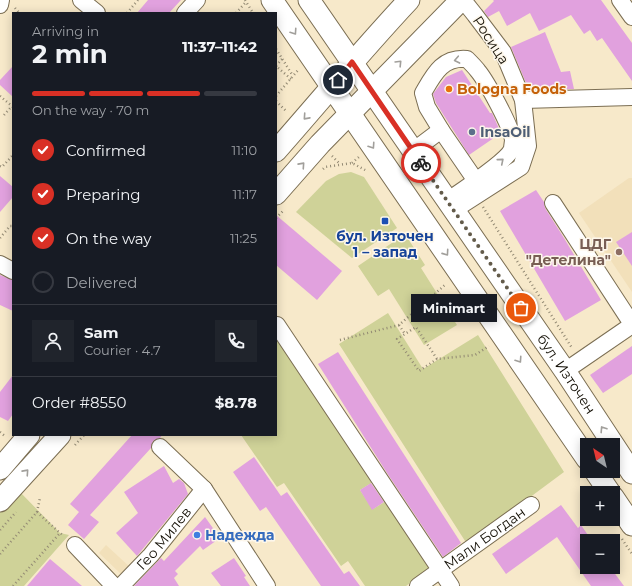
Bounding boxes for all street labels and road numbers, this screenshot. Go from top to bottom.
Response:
street label: Росица [469,12,513,68]
street label: бул. Източен [533,330,600,417]
street label: Гео Милев [132,503,195,574]
street label: Мали Богдан [440,503,529,573]

